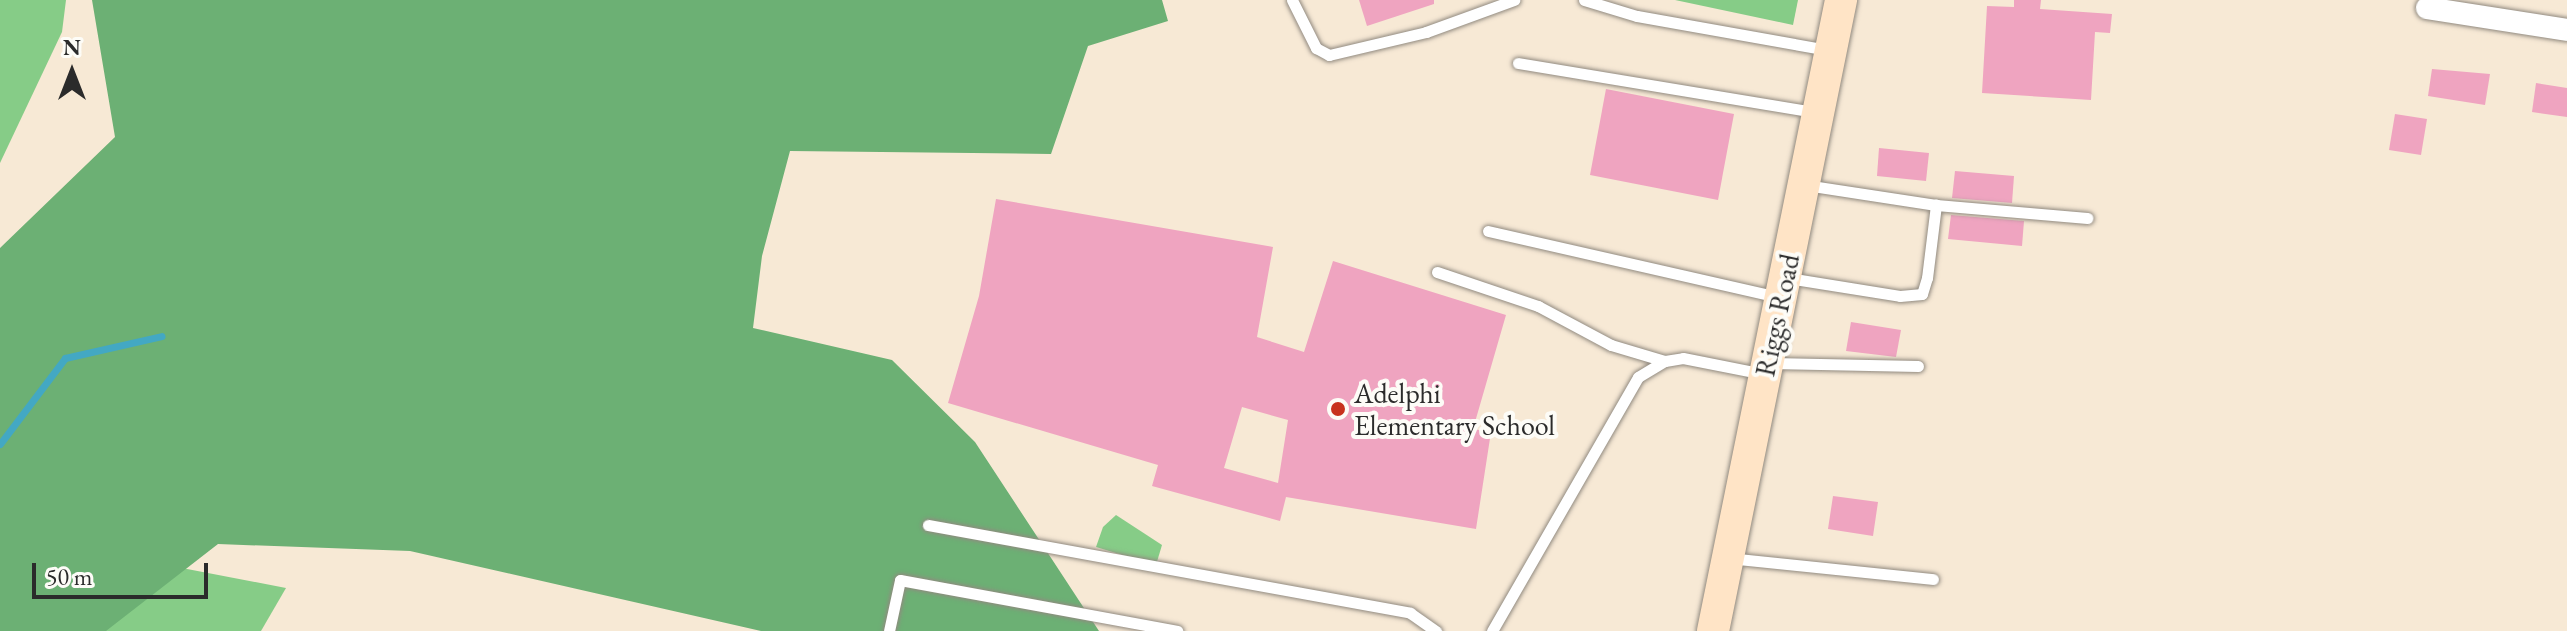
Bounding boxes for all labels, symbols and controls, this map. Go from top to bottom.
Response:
north arrow [32,32,112,112]
text: N [63,33,81,62]
street label: Riggs Road [1748,251,1806,379]
place label: Adelphi Elementary School [1354,376,1555,442]
marker: Adelphi Elementary School [1329,400,1347,418]
scale bar [36,547,212,597]
text: 50 m [46,561,93,592]

